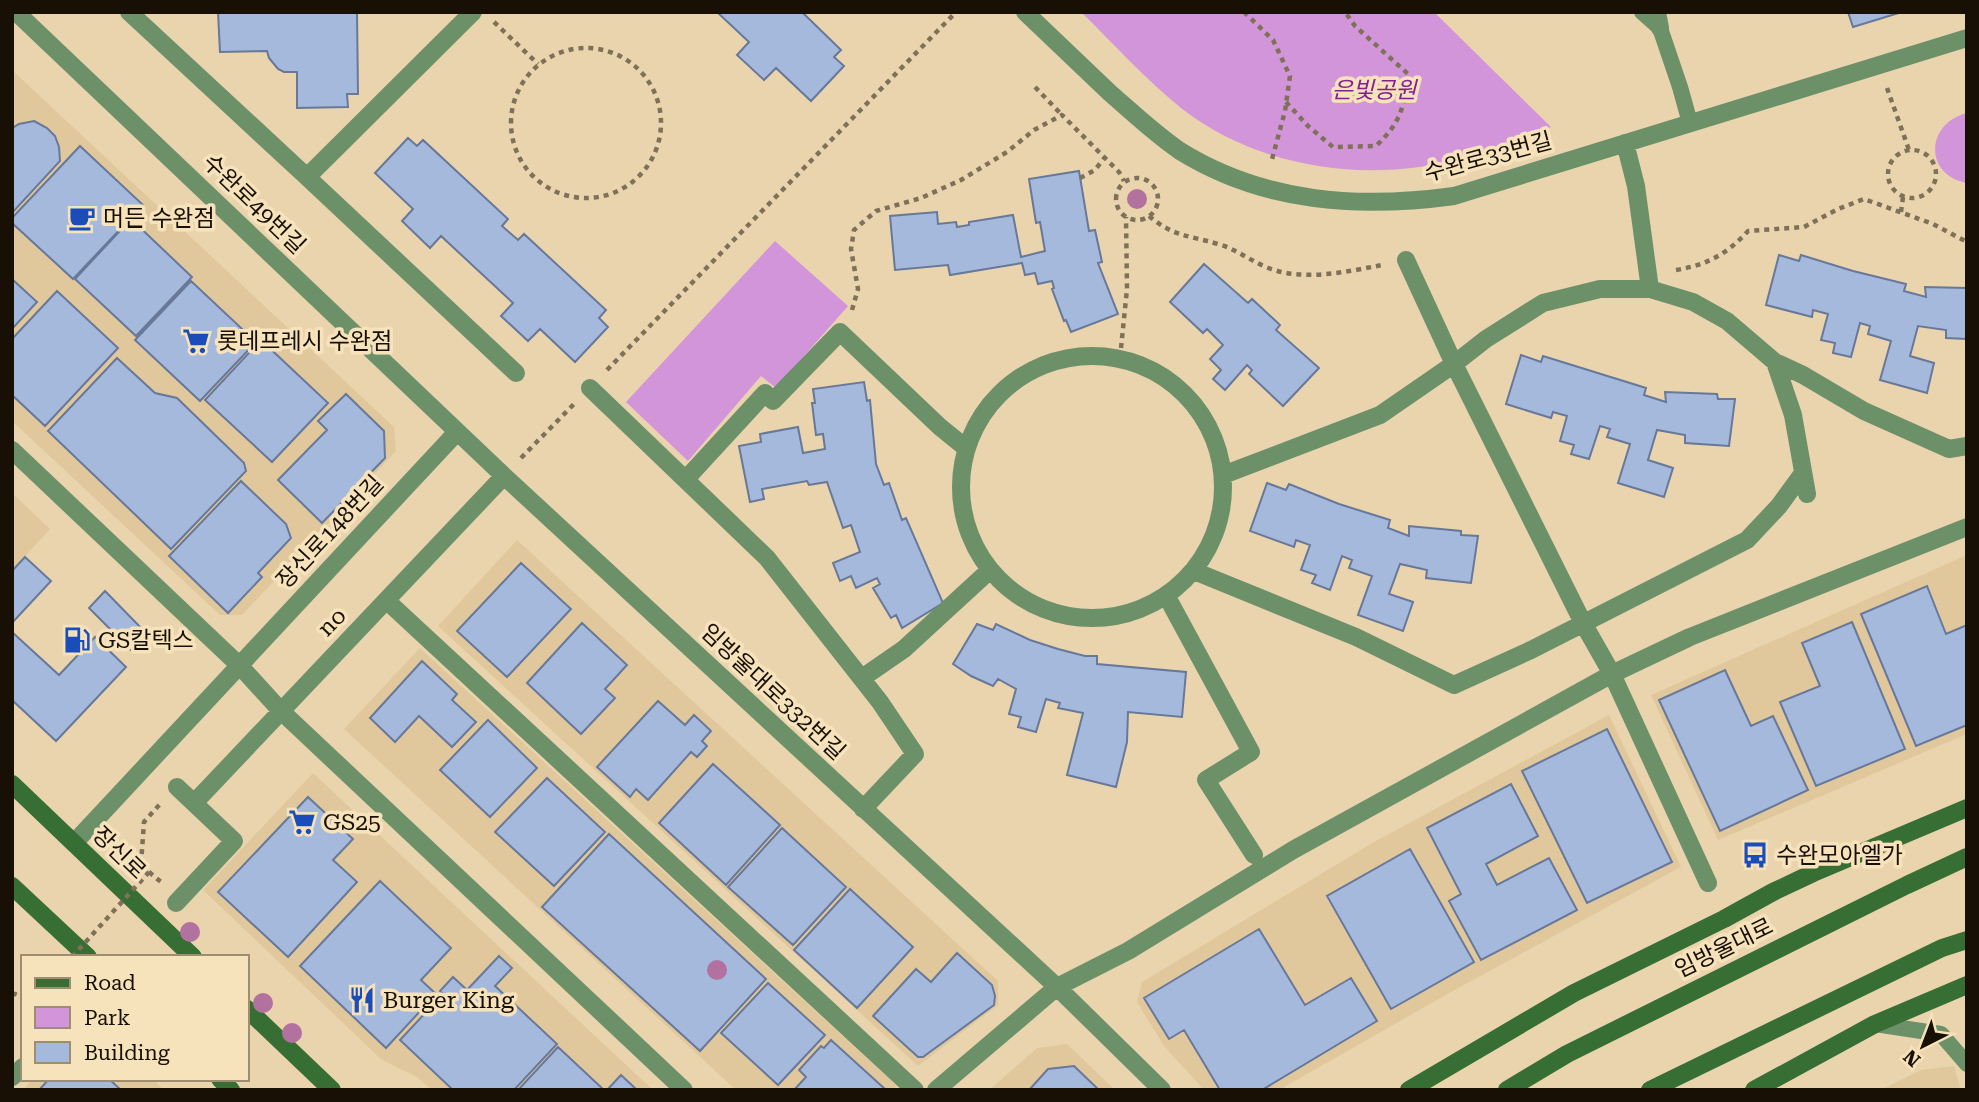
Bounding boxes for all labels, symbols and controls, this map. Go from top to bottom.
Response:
park label: 은빛공원 [1332,77,1418,104]
street label: 수완로33번길 [1421,127,1555,187]
street label: 수완로49번길 [197,149,311,259]
cafe icon: 머든 수완점 [67,203,97,233]
place label: 머든 수완점 [103,205,215,232]
supermarket icon: 롯데프레시 수완점 [181,326,211,356]
place label: 롯데프레시 수완점 [217,328,392,355]
street label: 장신로148번길 [271,470,389,594]
street label: no [312,602,352,642]
street label: 임방울대로332번길 [695,618,851,766]
fuel station icon: GS칼텍스 [62,625,92,655]
place label: GS칼텍스 [98,627,194,654]
supermarket icon: GS25 [287,807,317,837]
place label: GS25 [323,809,381,836]
street label: 장신로 [87,821,151,885]
bus stop icon: 수완모아엘가 [1740,840,1770,870]
place label: 수완모아엘가 [1776,842,1903,869]
street label: 임방울대로 [1671,913,1777,983]
legend [21,955,248,1081]
text: Road [84,971,136,995]
restaurant icon: Burger King [347,985,377,1015]
place label: Burger King [383,987,514,1014]
text: Park [84,1006,130,1030]
north arrow [1888,1011,1958,1081]
text: Building [84,1041,170,1065]
text: N [1899,1045,1925,1072]

